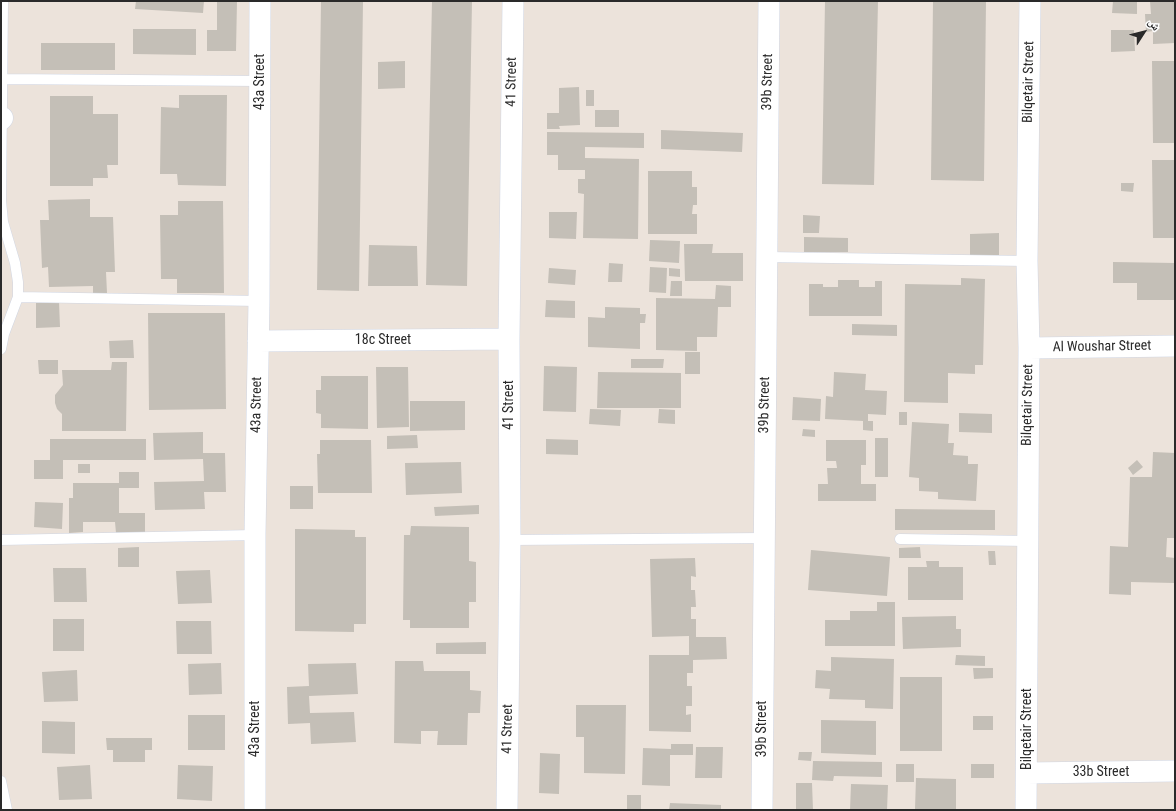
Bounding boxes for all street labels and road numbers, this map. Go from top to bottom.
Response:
street label: Bilqetair Street [1020,41,1038,123]
street label: 39b Street [759,53,777,111]
street label: 43a Street [252,54,268,110]
street label: 41 Street [503,57,521,107]
street label: 18c Street [355,332,411,348]
street label: Al Woushar Street [1052,338,1152,356]
street label: Bilqetair Street [1019,364,1037,446]
street label: 39b Street [756,376,774,434]
street label: 43a Street [248,377,266,433]
street label: 41 Street [501,380,517,430]
street label: Bilqetair Street [1019,688,1035,770]
street label: 43a Street [247,701,263,757]
street label: 39b Street [754,701,770,757]
street label: 41 Street [499,704,517,754]
street label: 33b Street [1073,764,1129,780]

